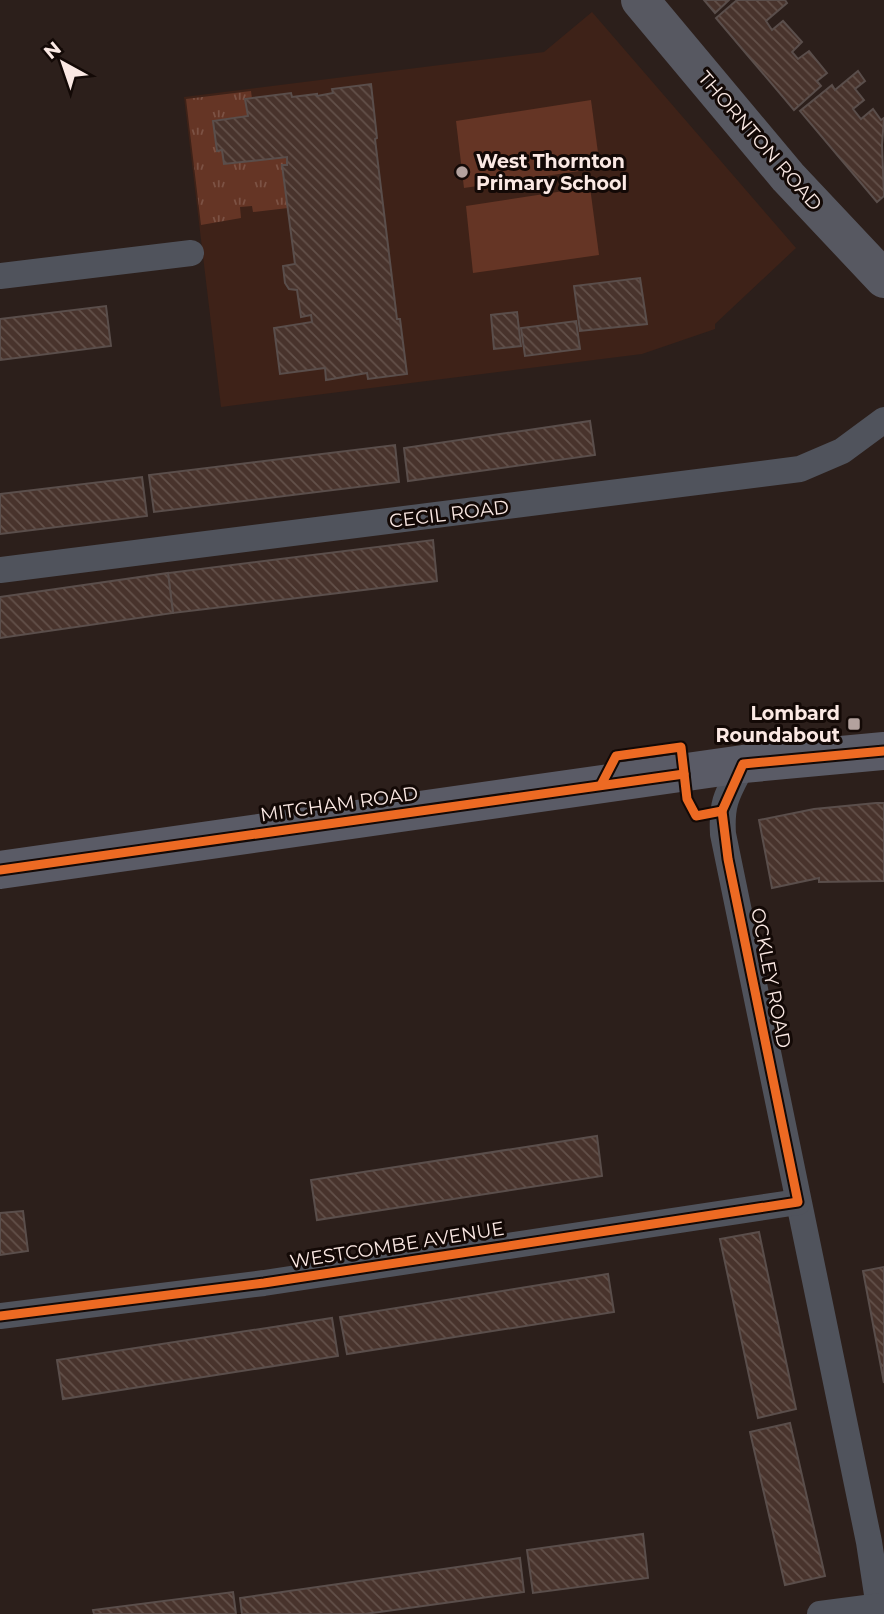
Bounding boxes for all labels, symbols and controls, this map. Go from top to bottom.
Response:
north arrow [28,28,98,98]
text: N [39,37,66,64]
street label: THORNTON ROAD [693,67,827,215]
place label: West Thornton Primary School [476,150,627,195]
marker: West Thornton Primary School [454,164,470,180]
street label: CECIL ROAD [388,495,510,533]
place label: Lombard Roundabout [716,702,840,747]
marker: Lombard Roundabout [846,716,862,732]
street label: MITCHAM ROAD [259,782,419,826]
street label: OCKLEY ROAD [746,906,796,1050]
street label: WESTCOMBE AVENUE [288,1217,506,1273]

